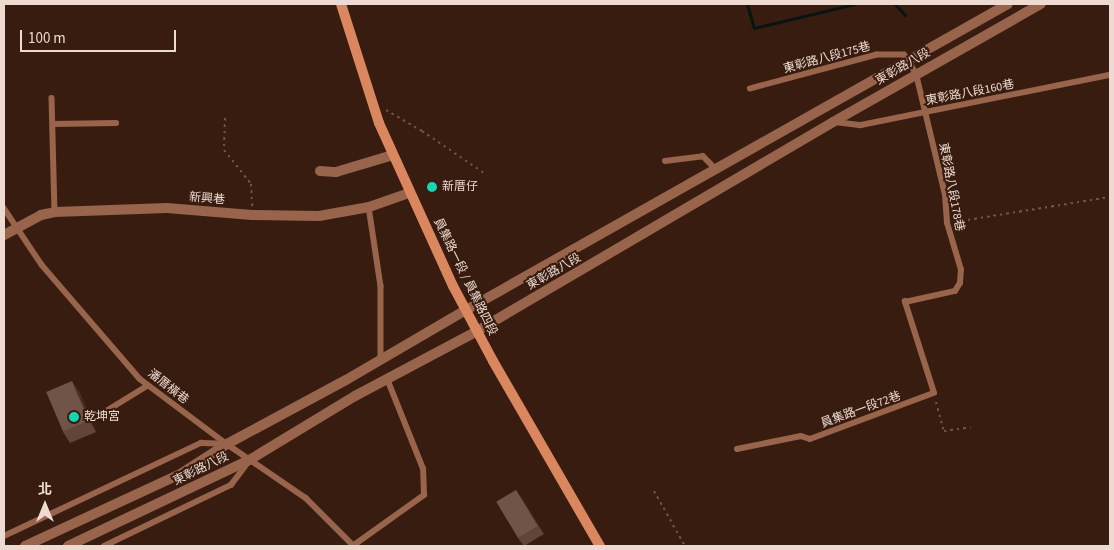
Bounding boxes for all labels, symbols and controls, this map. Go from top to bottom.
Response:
scale bar [22,20,179,52]
text: 100 m [28,28,66,49]
street label: 東彰路八段175巷 [782,39,872,77]
street label: 東彰路八段 [873,46,933,88]
street label: 東彰路八段160巷 [925,77,1015,109]
street label: 東彰路八段178巷 [935,142,967,232]
place label: 新厝仔 [442,180,478,194]
marker: 新厝仔 [426,181,438,193]
street label: 新興巷 [188,190,226,208]
street label: 員集路一段 / 員集路四段 [430,216,500,338]
street label: 東彰路八段 [524,251,584,293]
street label: 潘厝橫巷 [145,367,191,407]
street label: 員集路一段72巷 [819,389,903,431]
place label: 乾坤宮 [84,410,120,424]
marker: 乾坤宮 [68,411,80,423]
street label: 東彰路八段 [171,449,231,489]
north arrow [20,480,70,530]
text: 北 [38,480,52,500]

